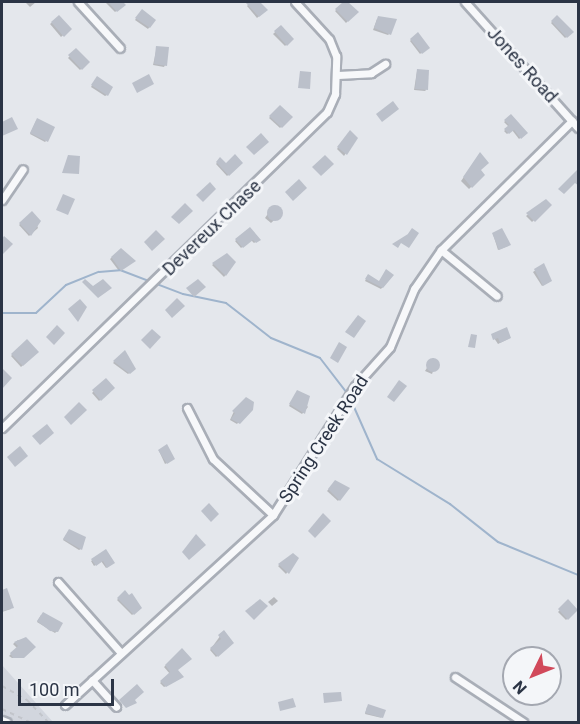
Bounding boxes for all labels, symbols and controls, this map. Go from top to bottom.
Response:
street label: Jones Road [482,23,562,107]
street label: Devereux Chase [158,176,266,280]
street label: Spring Creek Road [275,371,373,507]
north arrow [502,646,562,706]
scale bar [21,667,117,705]
text: N [509,677,531,698]
text: 100 m [29,679,80,700]

